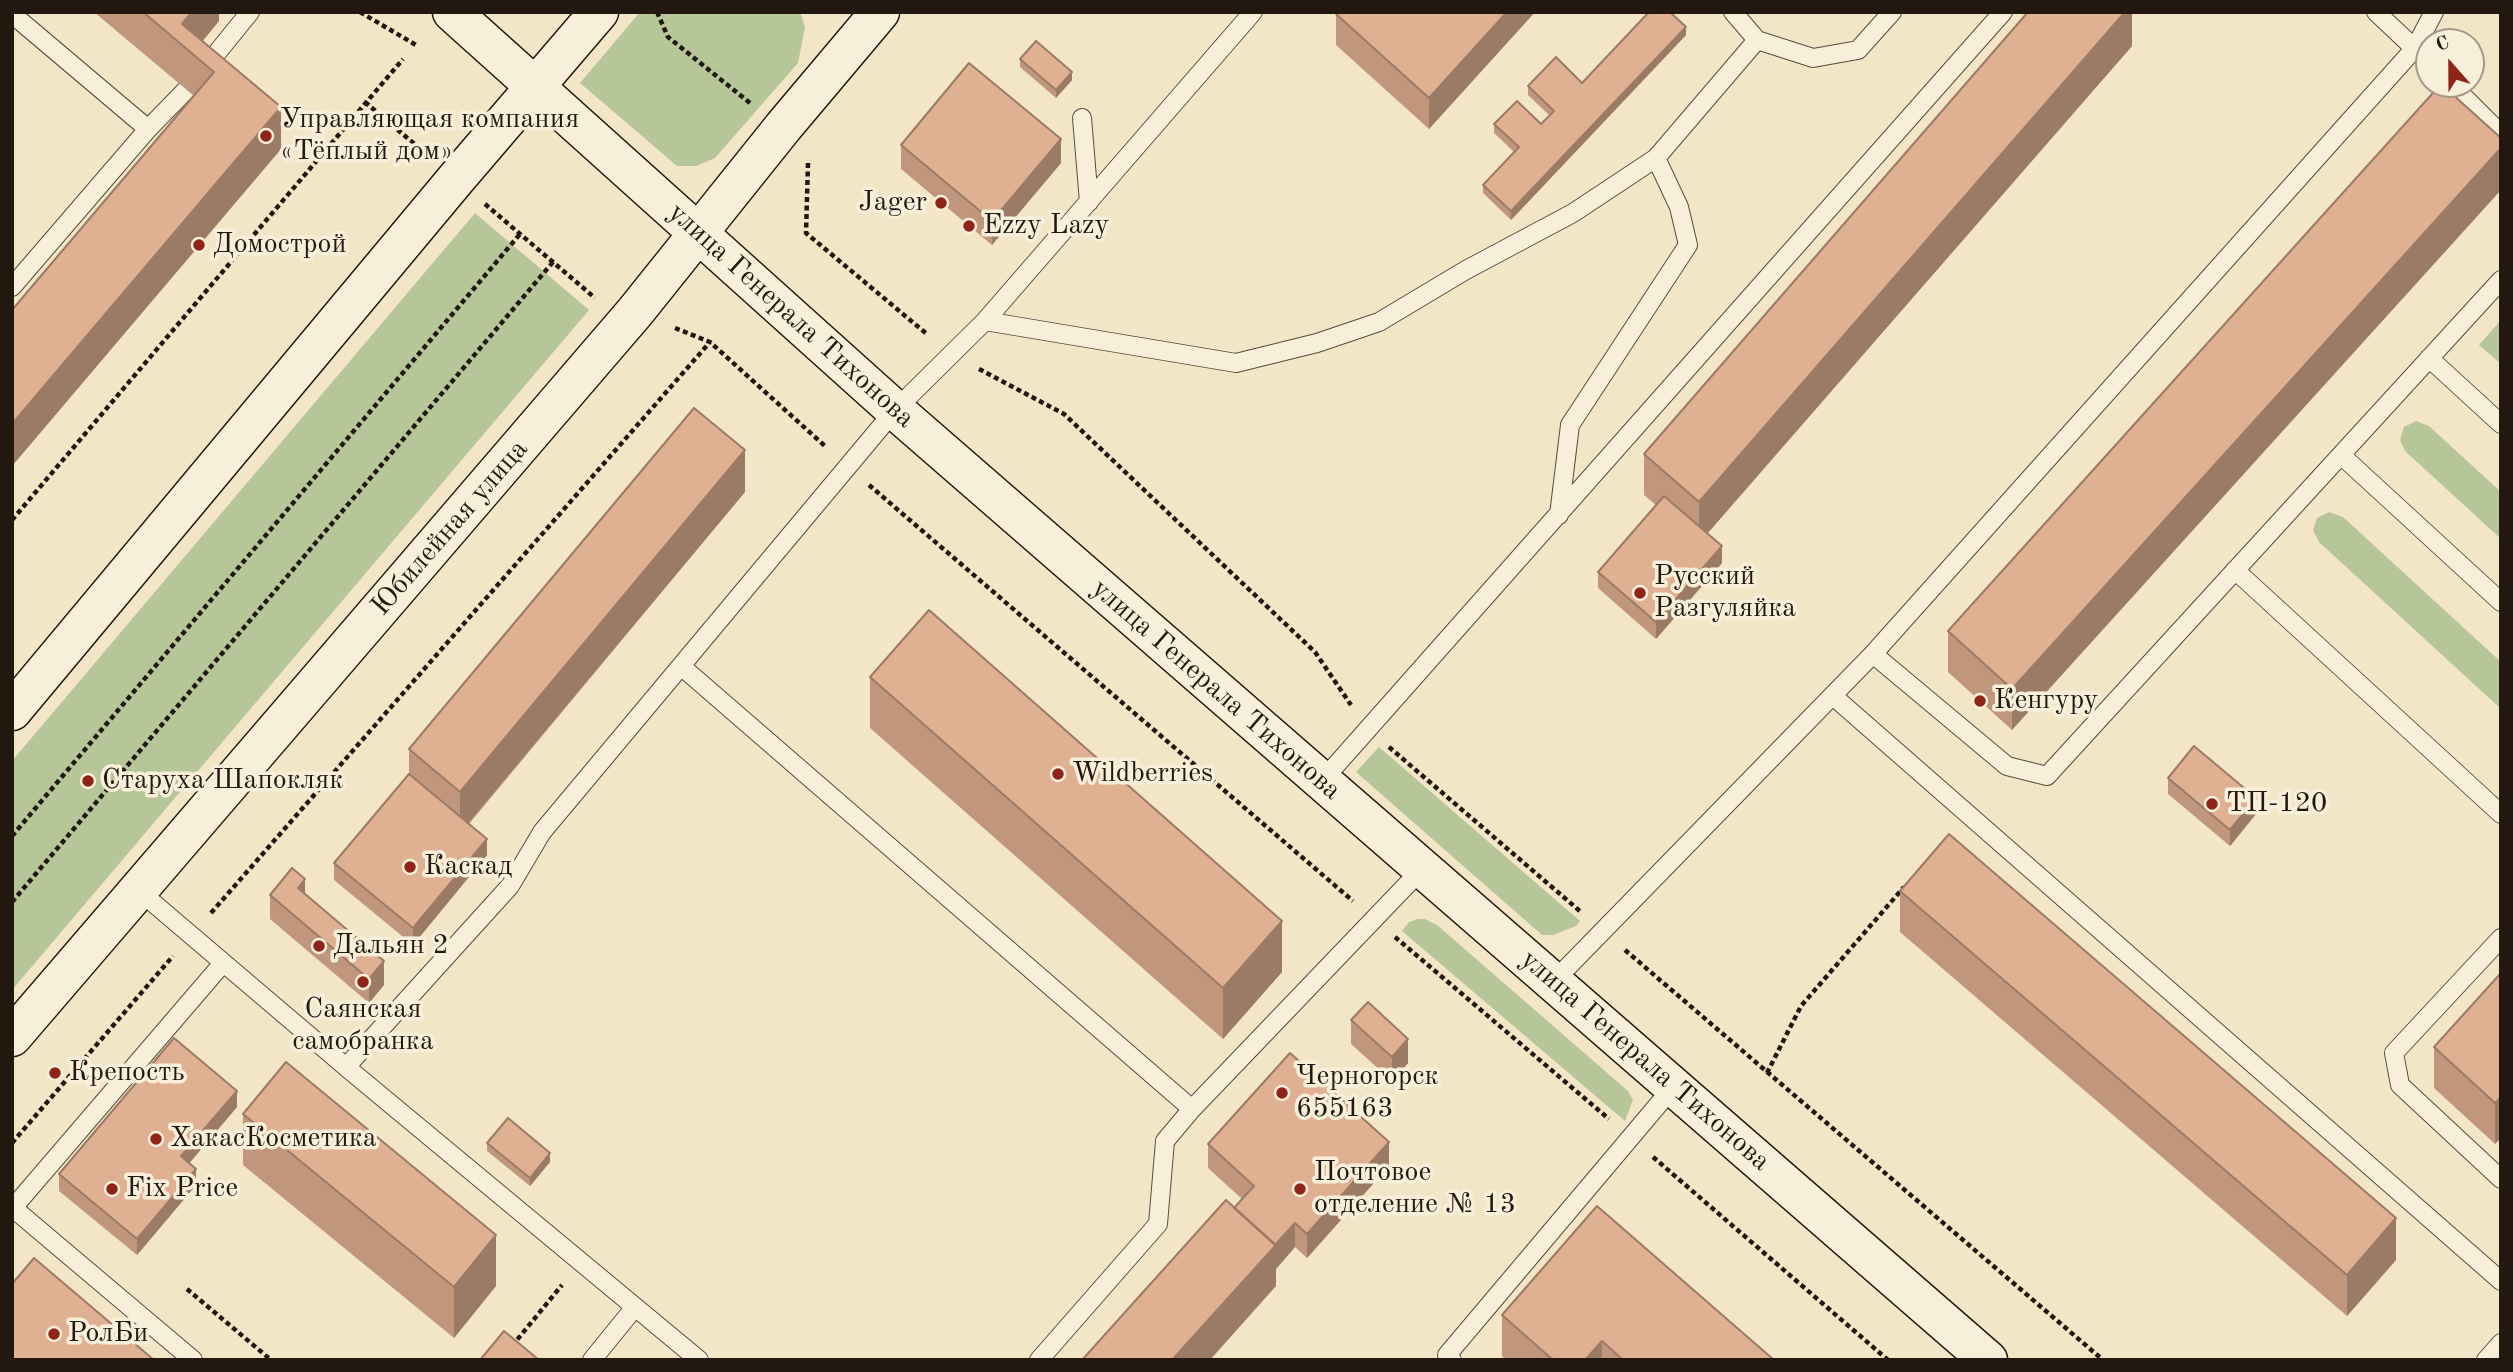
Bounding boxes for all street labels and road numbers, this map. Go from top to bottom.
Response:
street label: улица Генерала Тихонова [661,196,921,436]
street label: Юбилейная улица [364,433,536,623]
street label: улица Генерала Тихонова [1084,572,1348,808]
street label: улица Генерала Тихонова [1513,943,1777,1179]

